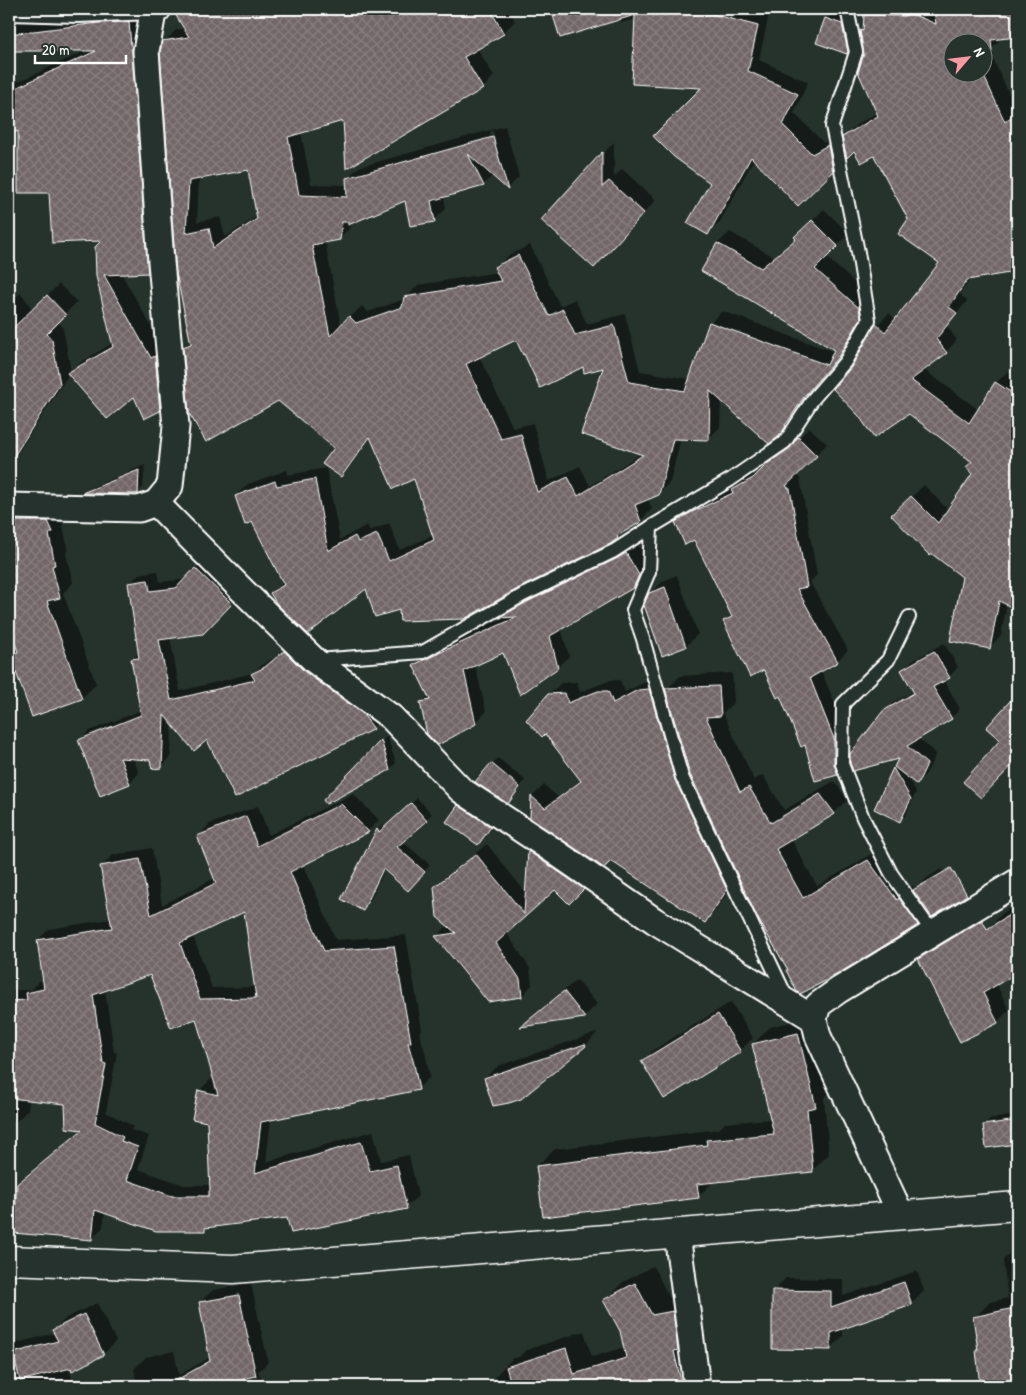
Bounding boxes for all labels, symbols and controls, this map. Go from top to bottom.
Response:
scale bar [35,32,126,64]
north arrow [944,32,994,82]
text: 20 m [42,39,69,60]
text: N [970,44,990,60]

